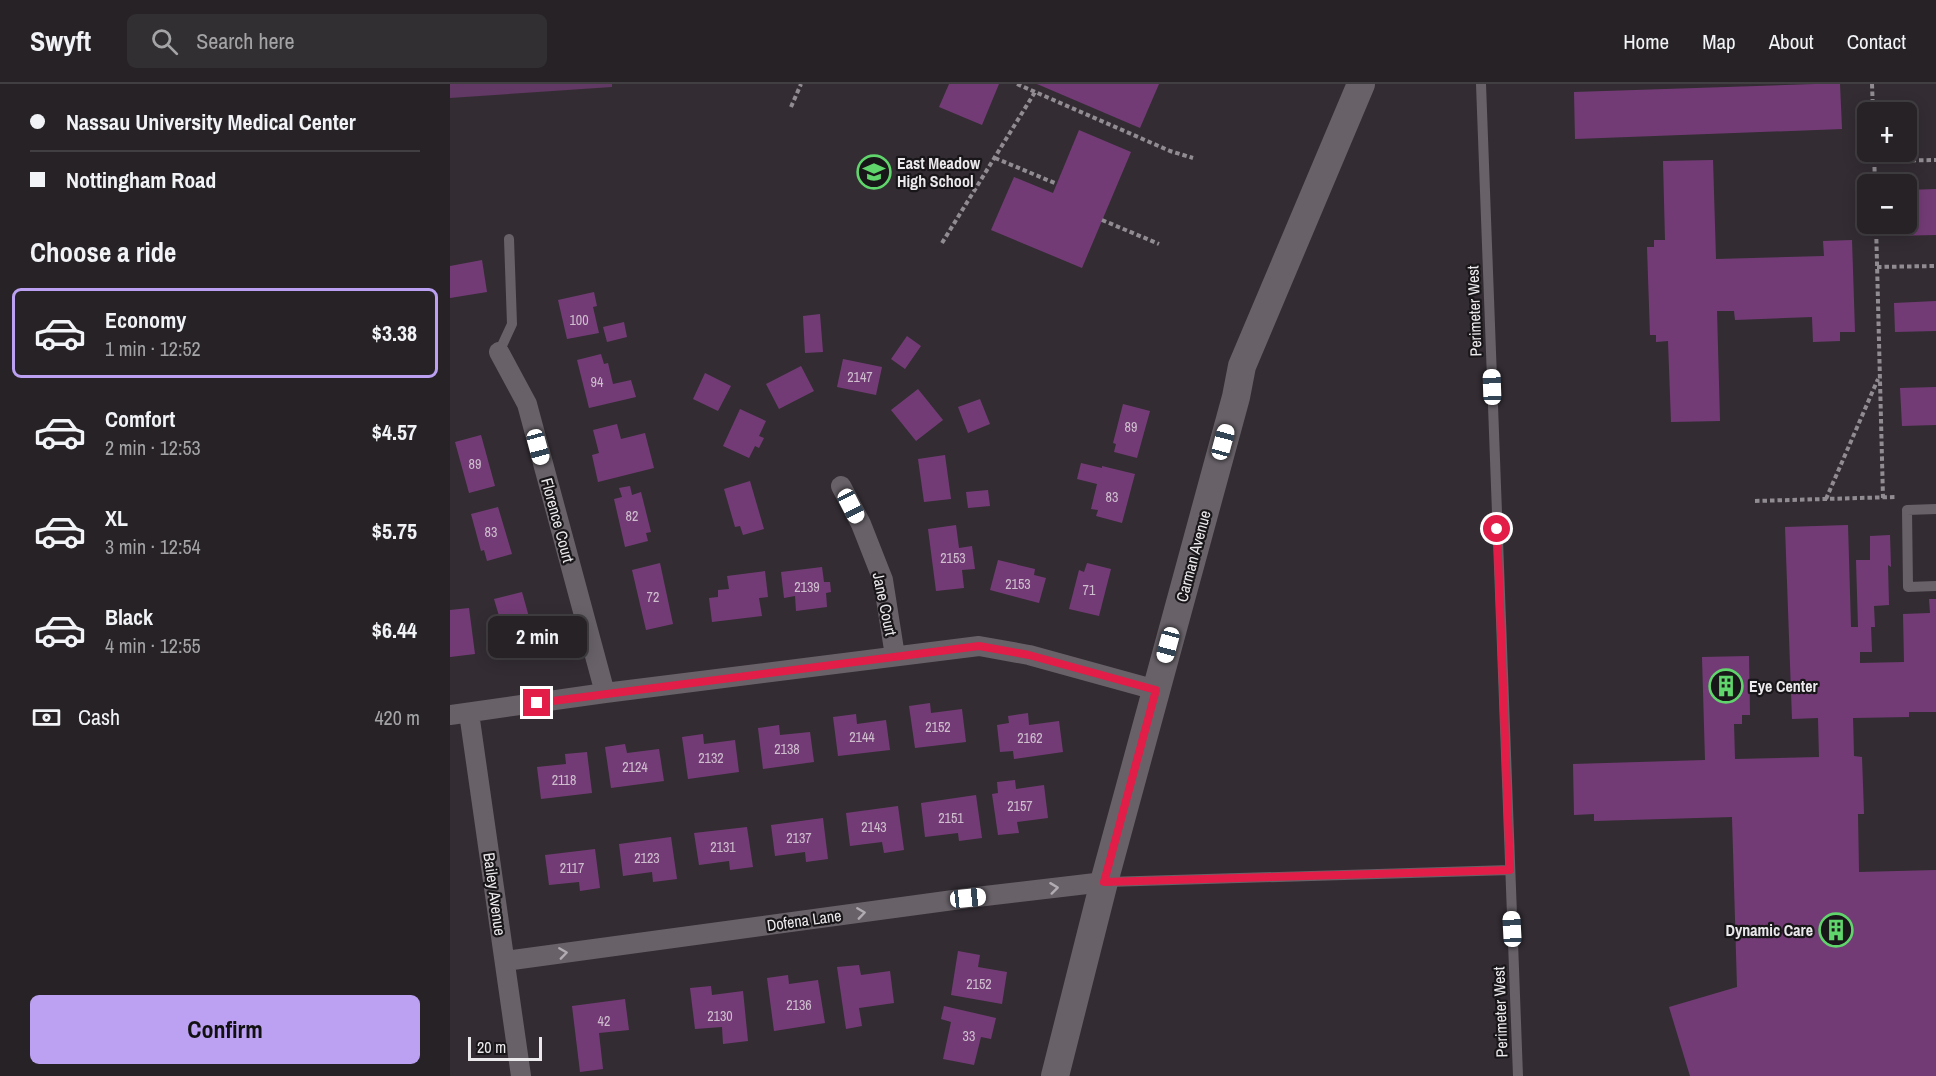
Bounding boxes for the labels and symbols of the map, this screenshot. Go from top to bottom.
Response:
place label: East Meadow High School [897,152,981,192]
school or university icon: East Meadow High School [856,154,892,190]
street label: Perimeter West [1461,265,1487,357]
house number: 100 [569,311,589,329]
house number: 2147 [847,368,873,386]
car [1482,369,1502,405]
house number: 94 [591,373,604,391]
house number: 89 [1125,418,1137,436]
car [1210,422,1236,462]
car [525,427,551,467]
house number: 89 [469,455,481,473]
street label: Florence Court [536,475,580,565]
car [835,486,867,526]
house number: 83 [1106,488,1118,506]
house number: 82 [626,507,638,525]
street label: Carman Avenue [1170,508,1216,604]
route start [1483,515,1510,542]
house number: 83 [485,523,497,541]
house number: 2153 [940,549,966,567]
street label: Jane Court [868,570,903,638]
house number: 2153 [1005,575,1031,593]
house number: 2139 [794,578,820,596]
house number: 71 [1083,581,1096,599]
house number: 72 [647,588,659,606]
callout: 2 min [488,616,586,658]
car [1155,625,1181,665]
building icon: Eye Center [1708,668,1744,704]
place label: Eye Center [1749,675,1818,697]
route end [523,689,550,716]
house number: 2152 [925,718,951,736]
house number: 2144 [849,728,875,746]
house number: 2162 [1017,729,1043,747]
house number: 2138 [774,740,800,758]
house number: 2132 [698,749,724,767]
house number: 2124 [622,758,648,776]
house number: 2118 [552,771,576,789]
house number: 2157 [1007,797,1033,815]
house number: 2151 [938,809,964,827]
house number: 2143 [861,818,887,836]
house number: 2137 [786,829,812,847]
house number: 2131 [710,838,736,856]
house number: 2123 [634,849,660,867]
street label: Bailey Avenue [478,851,512,937]
house number: 2117 [560,859,584,877]
one-way arrow [1049,882,1059,895]
car [949,887,987,909]
street label: Dofena Lane [765,904,843,936]
one-way arrow [856,907,865,919]
car [1502,911,1522,947]
building icon: Dynamic Care [1818,912,1854,948]
place label: Dynamic Care [1725,919,1813,941]
one-way arrow [559,948,568,960]
street label: Perimeter West [1487,966,1513,1058]
house number: 2152 [966,975,992,993]
house number: 2136 [786,996,812,1014]
house number: 2130 [707,1007,733,1025]
house number: 42 [598,1012,610,1030]
house number: 33 [963,1027,975,1045]
scale bar [468,1034,542,1062]

